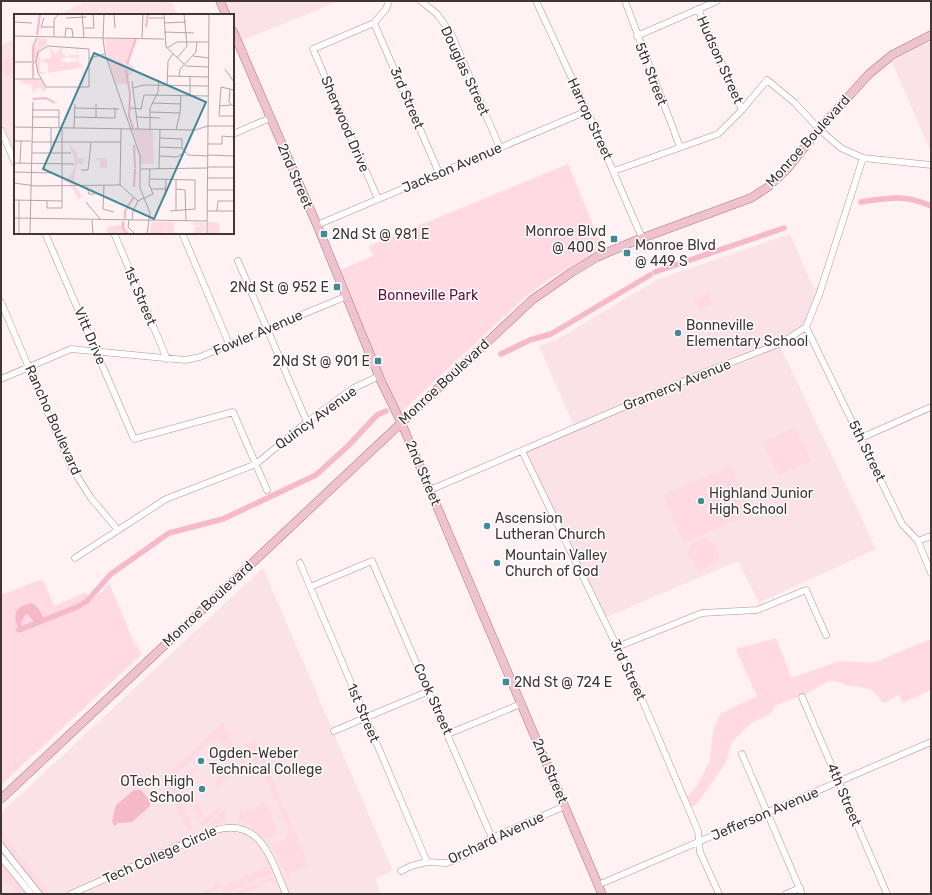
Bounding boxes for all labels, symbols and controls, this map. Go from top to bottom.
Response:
street label: Hudson Street [693,13,747,107]
inset map [14,14,234,234]
street label: Douglas Street [437,24,493,119]
street label: 5th Street [631,40,671,108]
street label: 3rd Street [386,64,428,132]
street label: Sherwood Drive [317,73,373,175]
street label: Harrop Street [564,75,617,163]
street label: Monroe Boulevard [762,92,854,190]
street label: Jackson Avenue [399,139,505,197]
street label: 2nd Street [274,141,316,212]
place label: Monroe Blvd @ 400 S [525,223,606,256]
place label: 2Nd St @ 981 E [332,226,430,243]
marker: 2Nd St @ 981 E [319,229,329,239]
marker: Monroe Blvd @ 400 S [609,234,619,244]
place label: Monroe Blvd @ 449 S [635,237,716,270]
marker: Monroe Blvd @ 449 S [622,248,632,258]
street label: 1st Street [120,264,160,329]
place label: 2Nd St @ 952 E [230,279,329,296]
marker: 2Nd St @ 952 E [332,282,342,292]
park label: Bonneville Park [378,287,479,304]
street label: Vitt Drive [70,305,110,367]
street label: Fowler Avenue [211,306,305,359]
place label: Bonneville Elementary School [686,317,808,350]
marker: Bonneville Elementary School [673,328,683,338]
street label: Monroe Boulevard [395,336,493,428]
place label: 2Nd St @ 901 E [273,353,370,370]
marker: 2Nd St @ 901 E [373,356,383,366]
street label: Gramercy Avenue [621,356,734,414]
street label: Rancho Boulevard [21,362,85,478]
street label: Quincy Avenue [272,383,360,453]
street label: 5th Street [845,418,889,485]
street label: 2nd Street [402,438,444,509]
place label: Highland Junior High School [709,485,814,518]
marker: Highland Junior High School [696,496,706,506]
place label: Ascension Lutheran Church [495,510,606,543]
marker: Ascension Lutheran Church [482,521,492,531]
place label: Mountain Valley Church of God [505,547,608,580]
street label: Monroe Boulevard [159,558,257,650]
marker: Mountain Valley Church of God [492,558,502,568]
street label: 3rd Street [606,637,650,704]
street label: Cook Street [410,661,457,738]
place label: 2Nd St @ 724 E [514,674,612,691]
marker: 2Nd St @ 724 E [501,677,511,687]
street label: 1st Street [343,681,383,746]
street label: 2nd Street [529,736,571,807]
place label: Ogden-Weber Technical College [209,745,322,778]
marker: Ogden-Weber Technical College [196,756,206,766]
street label: 4th Street [823,761,865,829]
place label: OTech High School [120,773,194,806]
marker: OTech High School [197,784,207,794]
street label: Jefferson Avenue [709,784,821,844]
street label: Orchard Avenue [445,808,547,868]
street label: Tech College Circle [100,822,220,888]

